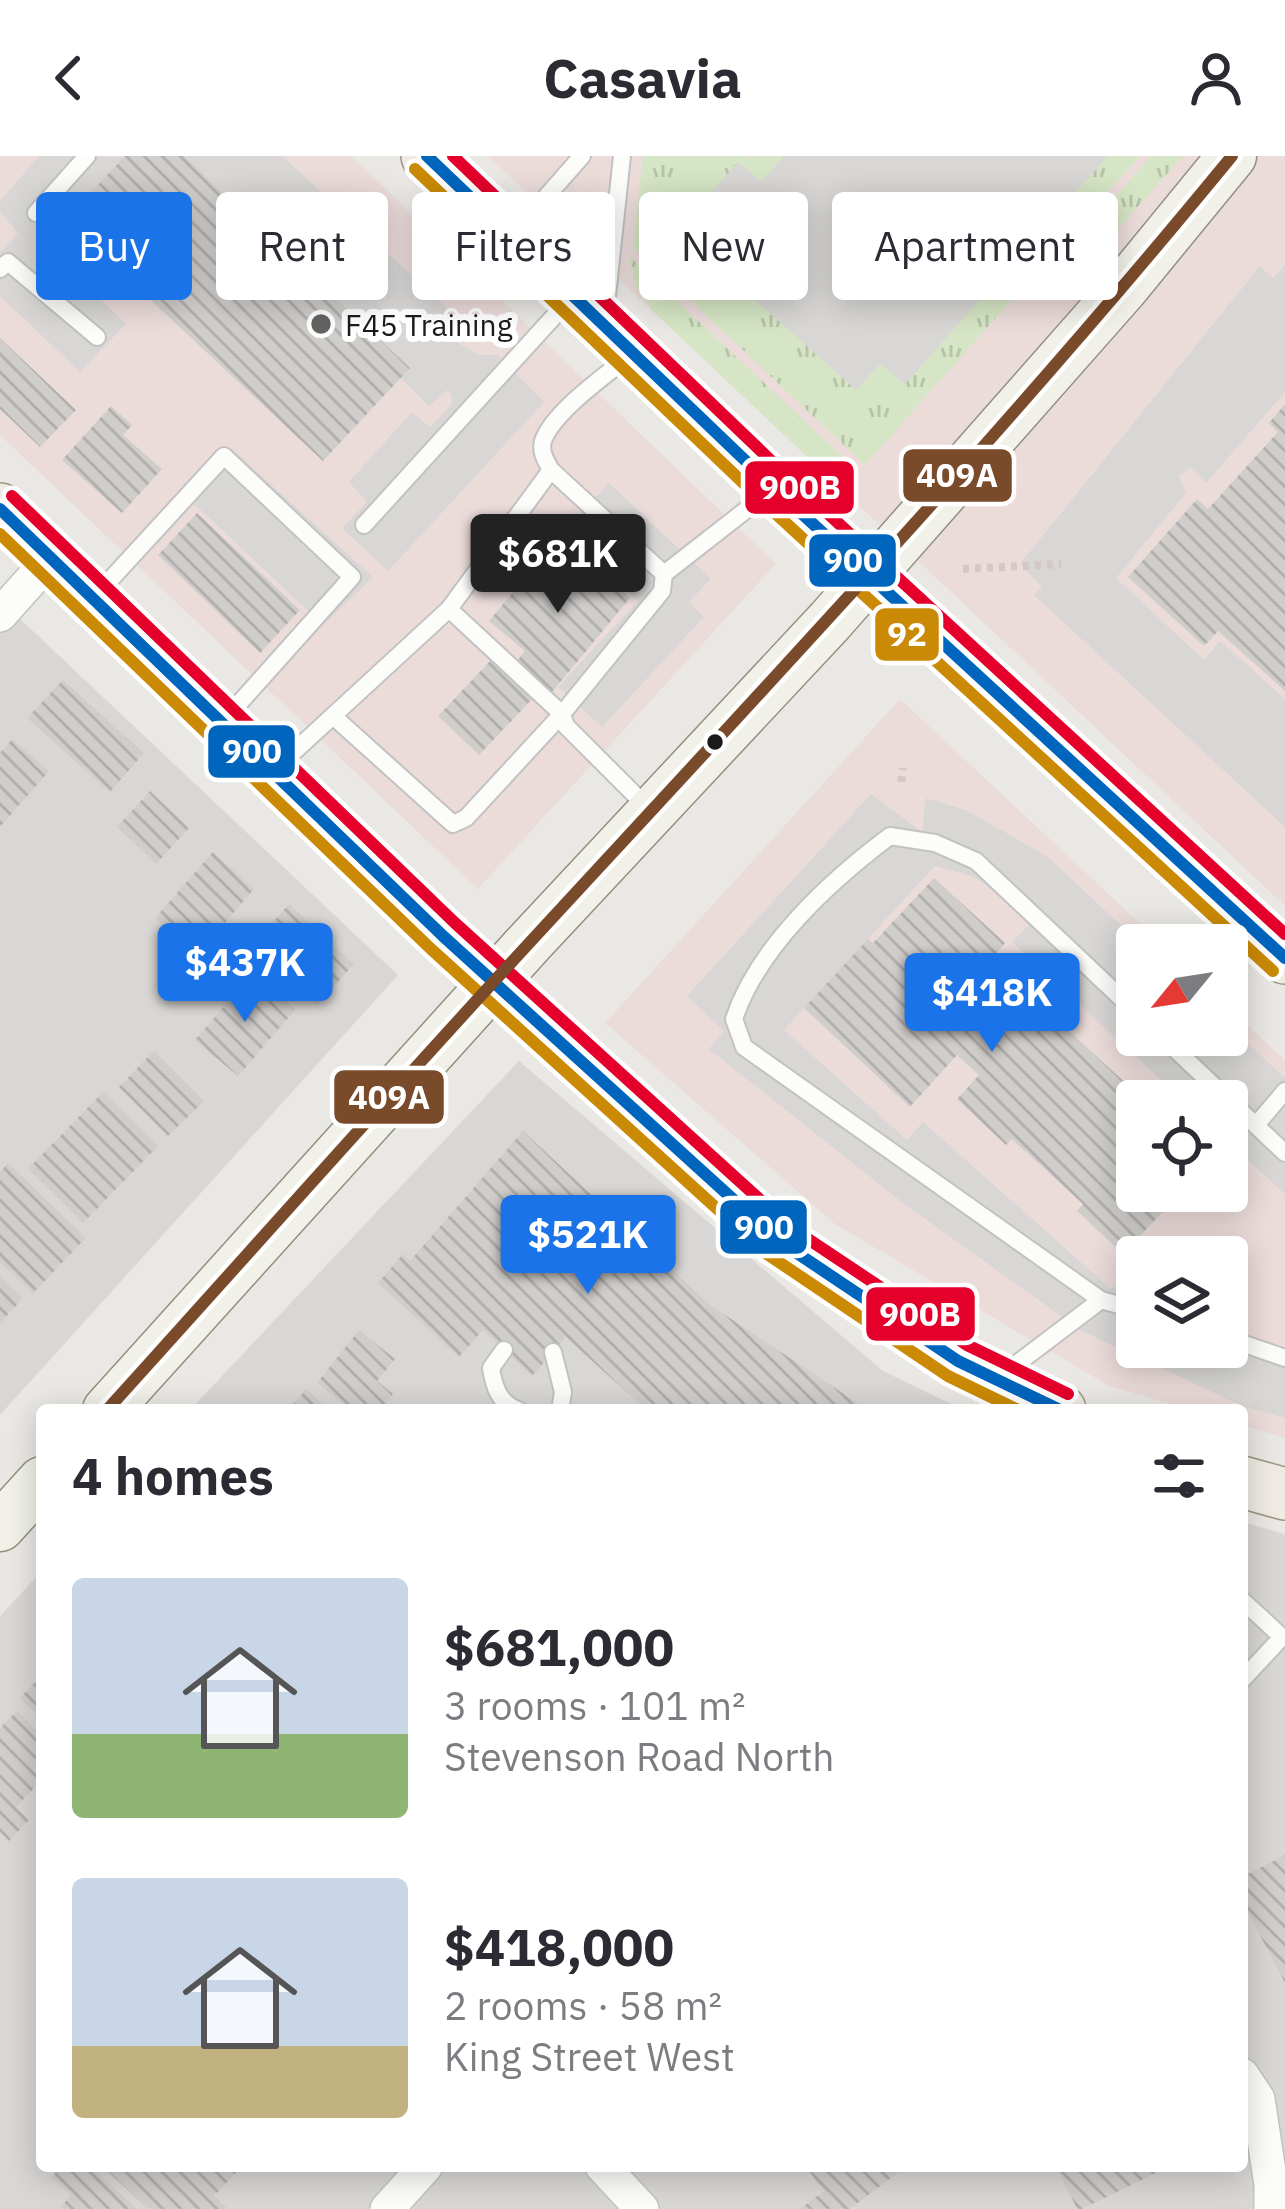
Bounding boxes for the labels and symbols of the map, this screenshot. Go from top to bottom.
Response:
place label: F45 Training [345,305,513,344]
marker: F45 Training [308,311,334,337]
line badge: 409A [901,447,1014,504]
text: 409A [916,453,998,496]
line badge: 900B [743,459,856,516]
text: 900B [759,465,841,508]
pin: $681K [474,514,642,616]
line badge: 900 [807,532,898,589]
text: 900 [823,538,883,581]
line badge: 92 [873,606,941,663]
text: 92 [887,612,927,655]
line badge: 900 [206,723,297,780]
text: 900 [222,729,282,772]
unlabelled marker [704,731,726,753]
pin: $437K [161,923,329,1025]
north arrow [1116,924,1248,1056]
pin: $418K [908,953,1076,1055]
line badge: 409A [332,1068,446,1126]
text: 409A [348,1075,430,1118]
pin: $521K [504,1195,672,1297]
line badge: 900 [718,1198,809,1256]
text: 900 [734,1205,794,1248]
line badge: 900B [864,1285,977,1343]
text: 900B [879,1292,961,1335]

